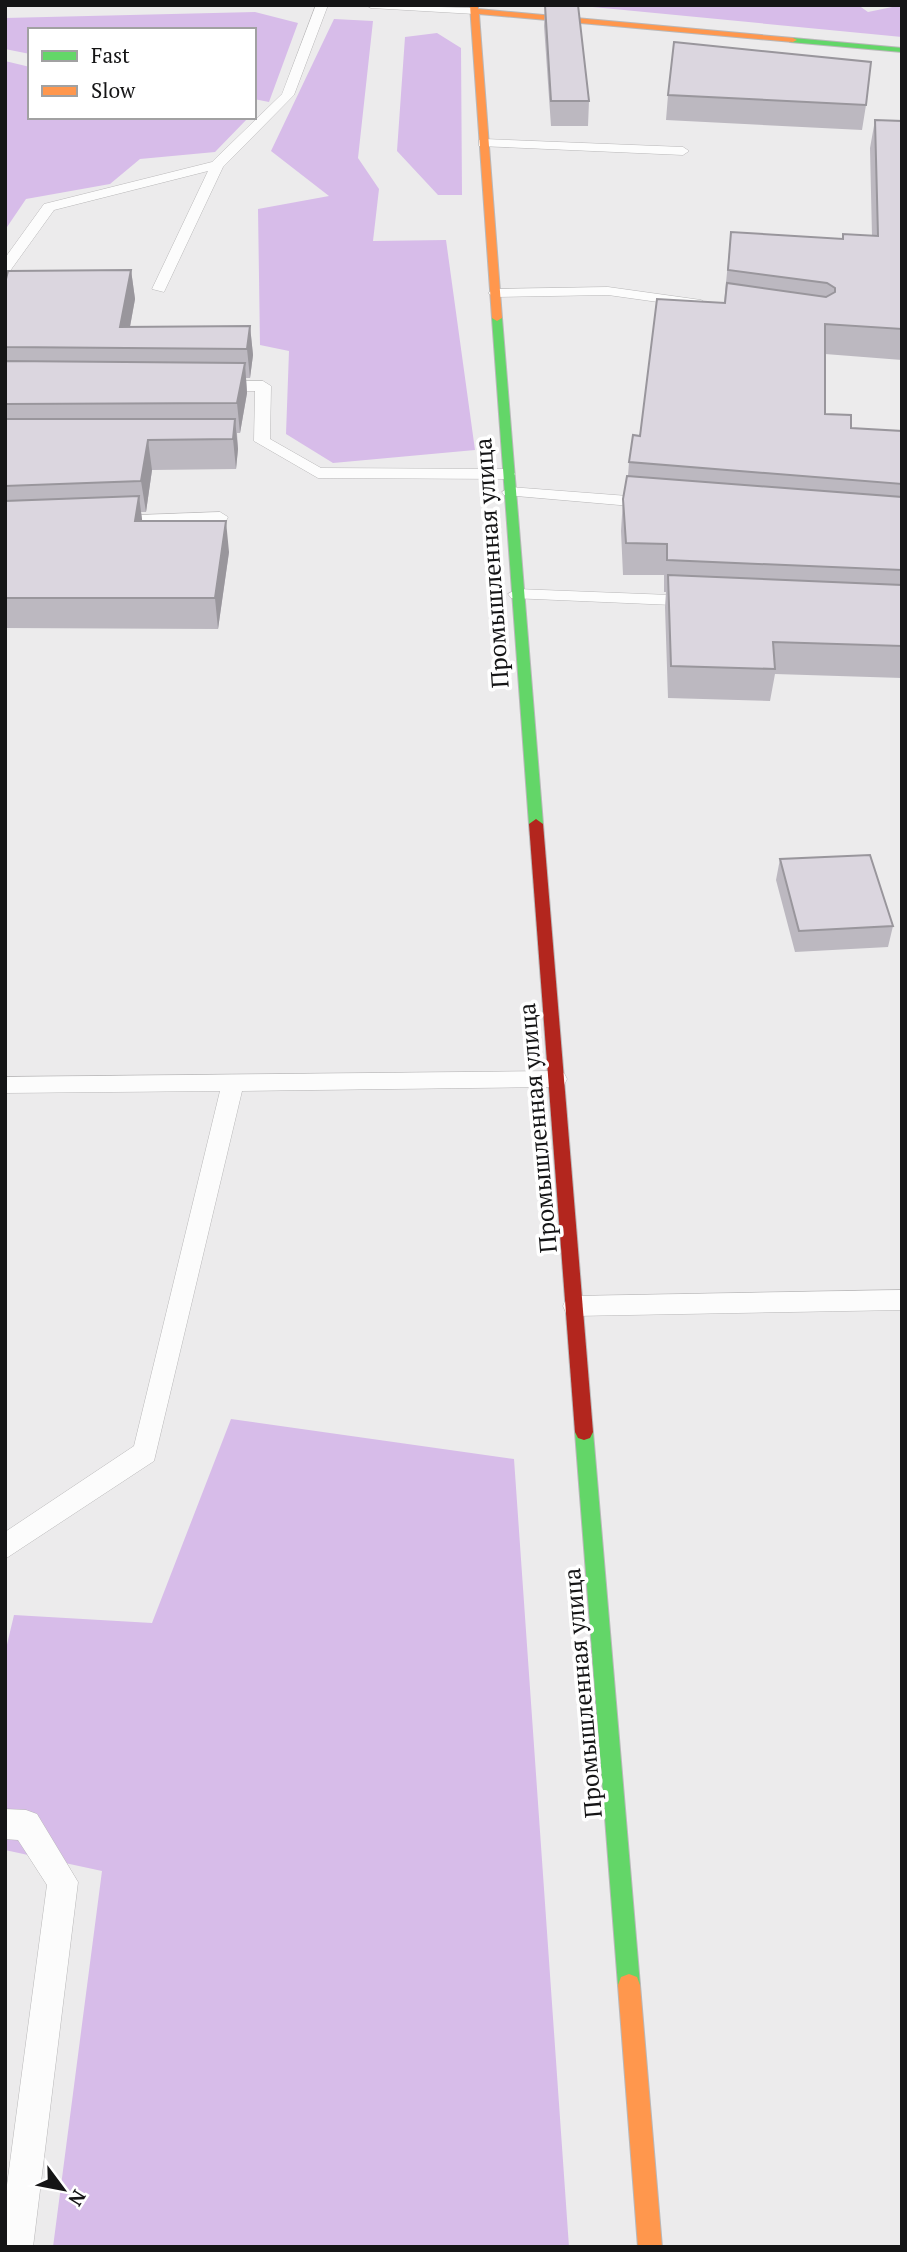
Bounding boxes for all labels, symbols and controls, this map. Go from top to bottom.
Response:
legend [28,28,256,119]
text: Fast [91,41,130,69]
text: Slow [91,76,136,104]
street label: Промышленная улица [466,437,516,689]
street label: Промышленная улица [510,1002,564,1254]
street label: Промышленная улица [555,1567,609,1819]
north arrow [28,2154,98,2224]
text: N [63,2186,92,2212]

